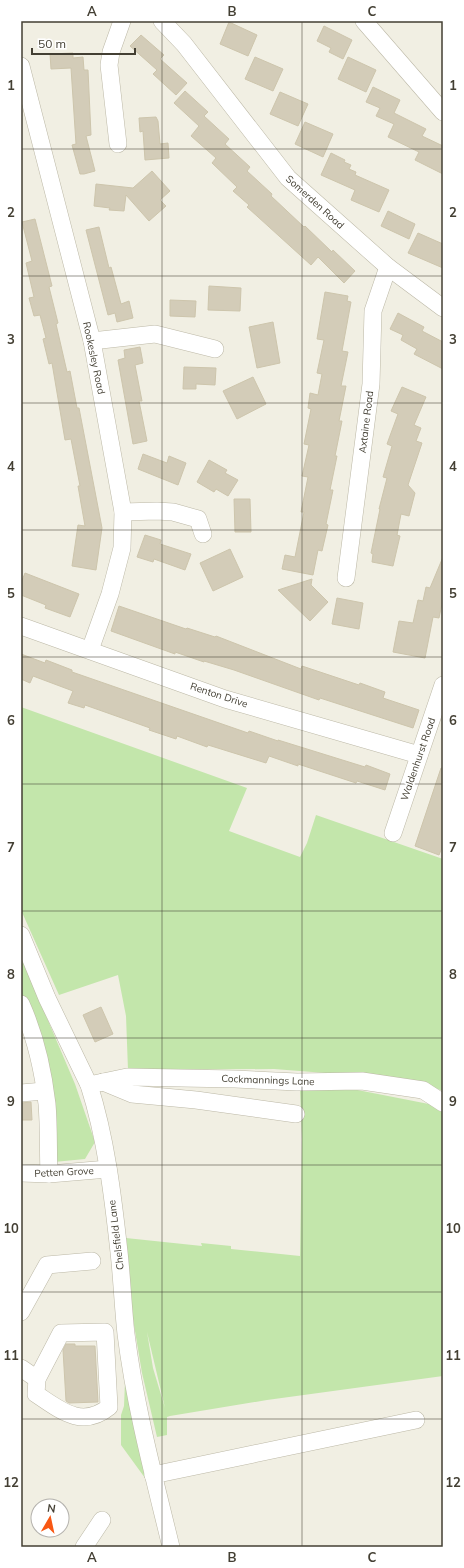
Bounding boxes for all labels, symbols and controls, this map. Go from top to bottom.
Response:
text: A [87,3,97,19]
text: B [228,3,237,19]
text: C [368,3,377,19]
scale bar [32,30,135,56]
text: 50 m [38,36,66,51]
text: 1 [7,77,15,93]
text: 1 [449,77,457,93]
street label: Somerden Road [283,172,347,232]
text: 2 [7,204,15,220]
text: 2 [449,204,457,220]
street label: Rookesley Road [80,321,108,395]
text: 3 [7,331,15,347]
text: 3 [449,331,457,347]
street label: Axtaine Road [356,390,376,454]
text: 4 [7,458,15,474]
text: 4 [449,458,457,474]
text: 5 [7,585,15,601]
text: 5 [449,585,457,601]
street label: Renton Drive [189,680,249,710]
text: 6 [7,712,15,728]
text: 6 [449,712,457,728]
street label: Waldenhurst Road [398,716,438,802]
text: 7 [7,839,15,855]
text: 7 [449,839,457,855]
text: 8 [7,966,15,982]
text: 8 [449,966,457,982]
street label: Cockmannings Lane [221,1072,315,1088]
text: 9 [7,1093,15,1109]
text: 9 [449,1093,457,1109]
street label: Petten Grove [34,1164,94,1180]
street label: Chelsfield Lane [105,1199,127,1271]
text: 10 [3,1220,19,1236]
text: 10 [445,1220,461,1236]
text: 11 [3,1347,19,1363]
text: 11 [445,1347,461,1363]
text: 12 [3,1474,19,1490]
text: 12 [445,1474,461,1490]
north arrow [30,1498,70,1538]
text: N [46,1501,57,1516]
text: A [87,1549,97,1565]
text: B [228,1549,237,1565]
text: C [368,1549,377,1565]

